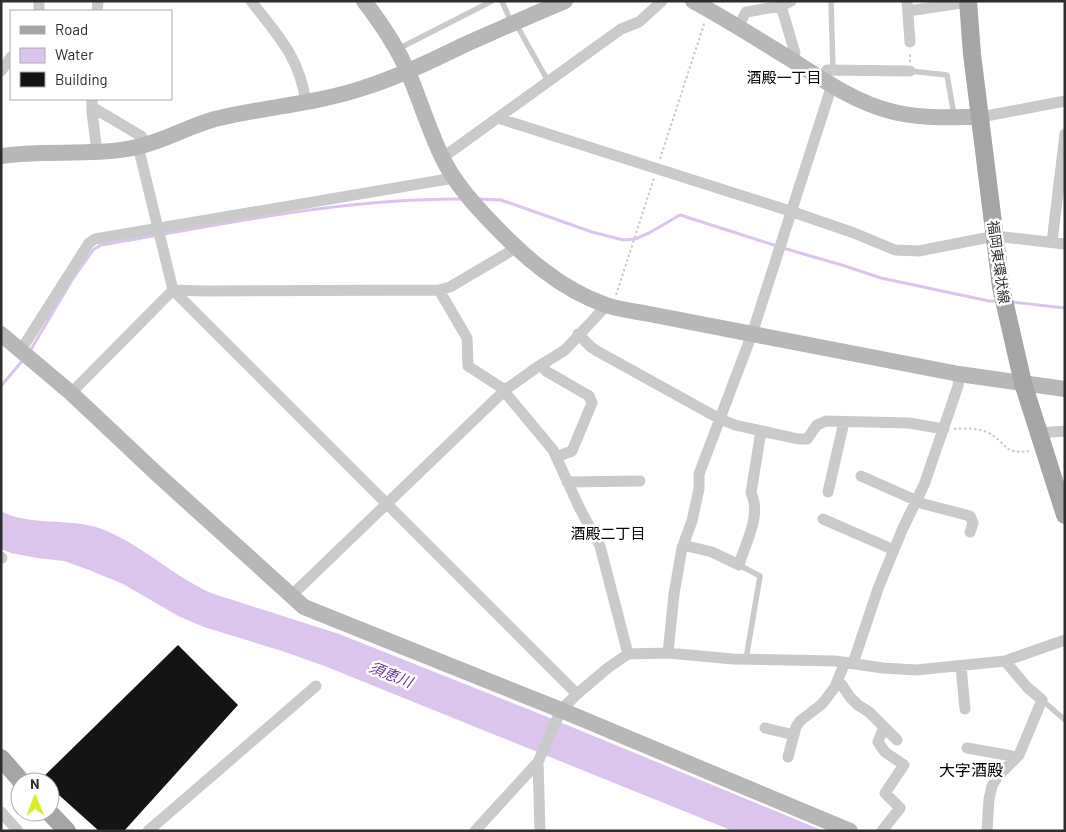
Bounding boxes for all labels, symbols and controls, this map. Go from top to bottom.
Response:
legend [10,10,172,100]
text: Road [55,20,88,38]
text: Water [55,45,94,63]
district label: 酒殿一丁目 [746,68,822,86]
text: Building [55,70,108,88]
street label: 福岡東環状線 [985,219,1013,305]
district label: 酒殿二丁目 [570,524,646,542]
water label: 須恵川 [367,657,417,692]
district label: 大字酒殿 [939,760,1003,779]
north arrow [10,772,60,822]
text: N [30,775,40,792]

